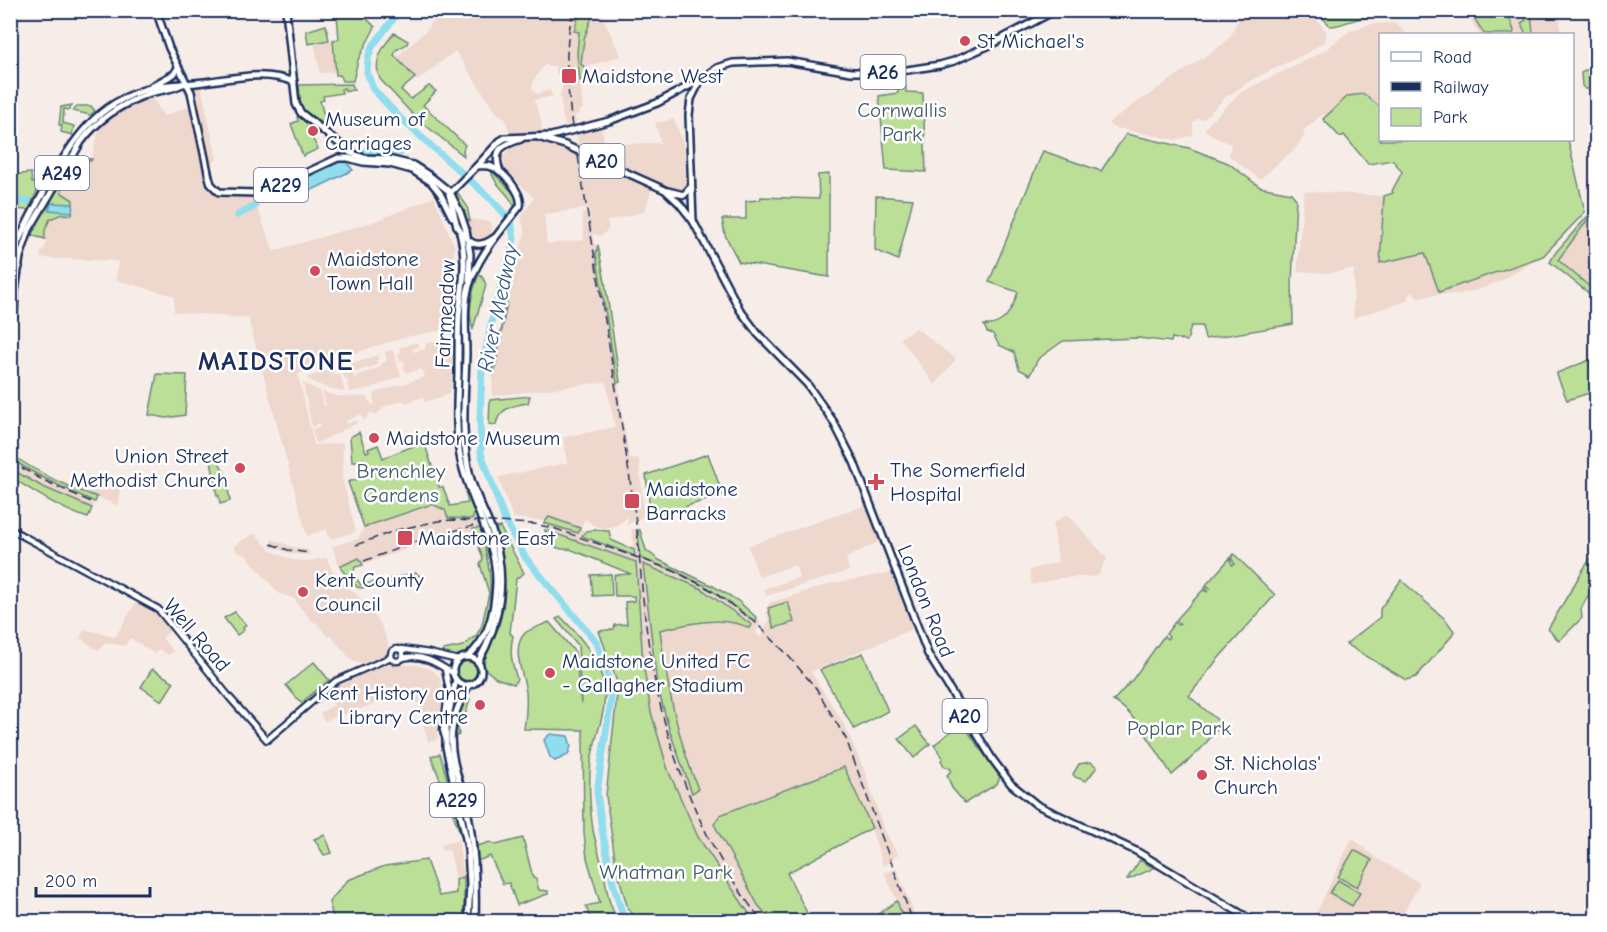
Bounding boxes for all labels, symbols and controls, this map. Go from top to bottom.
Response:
place label: St Michael's [977,29,1084,53]
legend [1379,33,1574,141]
marker: St Michael's [958,34,972,48]
text: Road [1433,47,1472,68]
road number: A26 [860,55,906,89]
place label: Maidstone West [582,64,724,88]
marker: Maidstone West [560,67,578,85]
text: Railway [1433,77,1490,98]
park label: Cornwallis Park [857,98,947,146]
place label: Museum of Carriages [325,107,426,155]
text: Park [1433,107,1468,128]
marker: Museum of Carriages [306,124,320,138]
road number: A20 [580,144,624,178]
road number: A249 [35,156,89,190]
road number: A229 [254,168,308,202]
water label: River Medway [472,241,524,374]
place label: Maidstone Town Hall [327,247,419,295]
street label: Fairmeadow [430,259,460,369]
marker: Maidstone Town Hall [308,264,322,278]
district label: MAIDSTONE [198,346,354,377]
place label: Maidstone Museum [386,426,560,450]
marker: Maidstone Museum [367,431,381,445]
place label: Union Street Methodist Church [70,444,229,492]
place label: The Somerfield Hospital [890,458,1026,506]
park label: Brenchley Gardens [357,459,446,507]
marker: Union Street Methodist Church [233,461,247,475]
marker: The Somerfield Hospital [867,473,885,491]
place label: Maidstone Barracks [646,477,738,525]
marker: Maidstone Barracks [623,492,641,510]
place label: Maidstone East [418,526,556,550]
marker: Maidstone East [396,529,414,547]
street label: London Road [893,541,959,661]
place label: Kent County Council [315,568,424,616]
marker: Kent County Council [296,585,310,599]
street label: Well Road [159,594,235,676]
place label: Maidstone United FC - Gallagher Stadium [562,649,750,697]
marker: Maidstone United FC - Gallagher Stadium [543,666,557,680]
place label: Kent History and Library Centre [318,681,468,729]
marker: Kent History and Library Centre [473,698,487,712]
road number: A20 [942,699,988,733]
park label: Poplar Park [1127,716,1231,740]
place label: St. Nicholas' Church [1214,751,1321,799]
marker: St. Nicholas' Church [1195,768,1209,782]
road number: A229 [430,783,484,817]
scale bar [36,860,150,898]
park label: Whatman Park [599,860,733,884]
text: 200 m [45,871,97,892]

